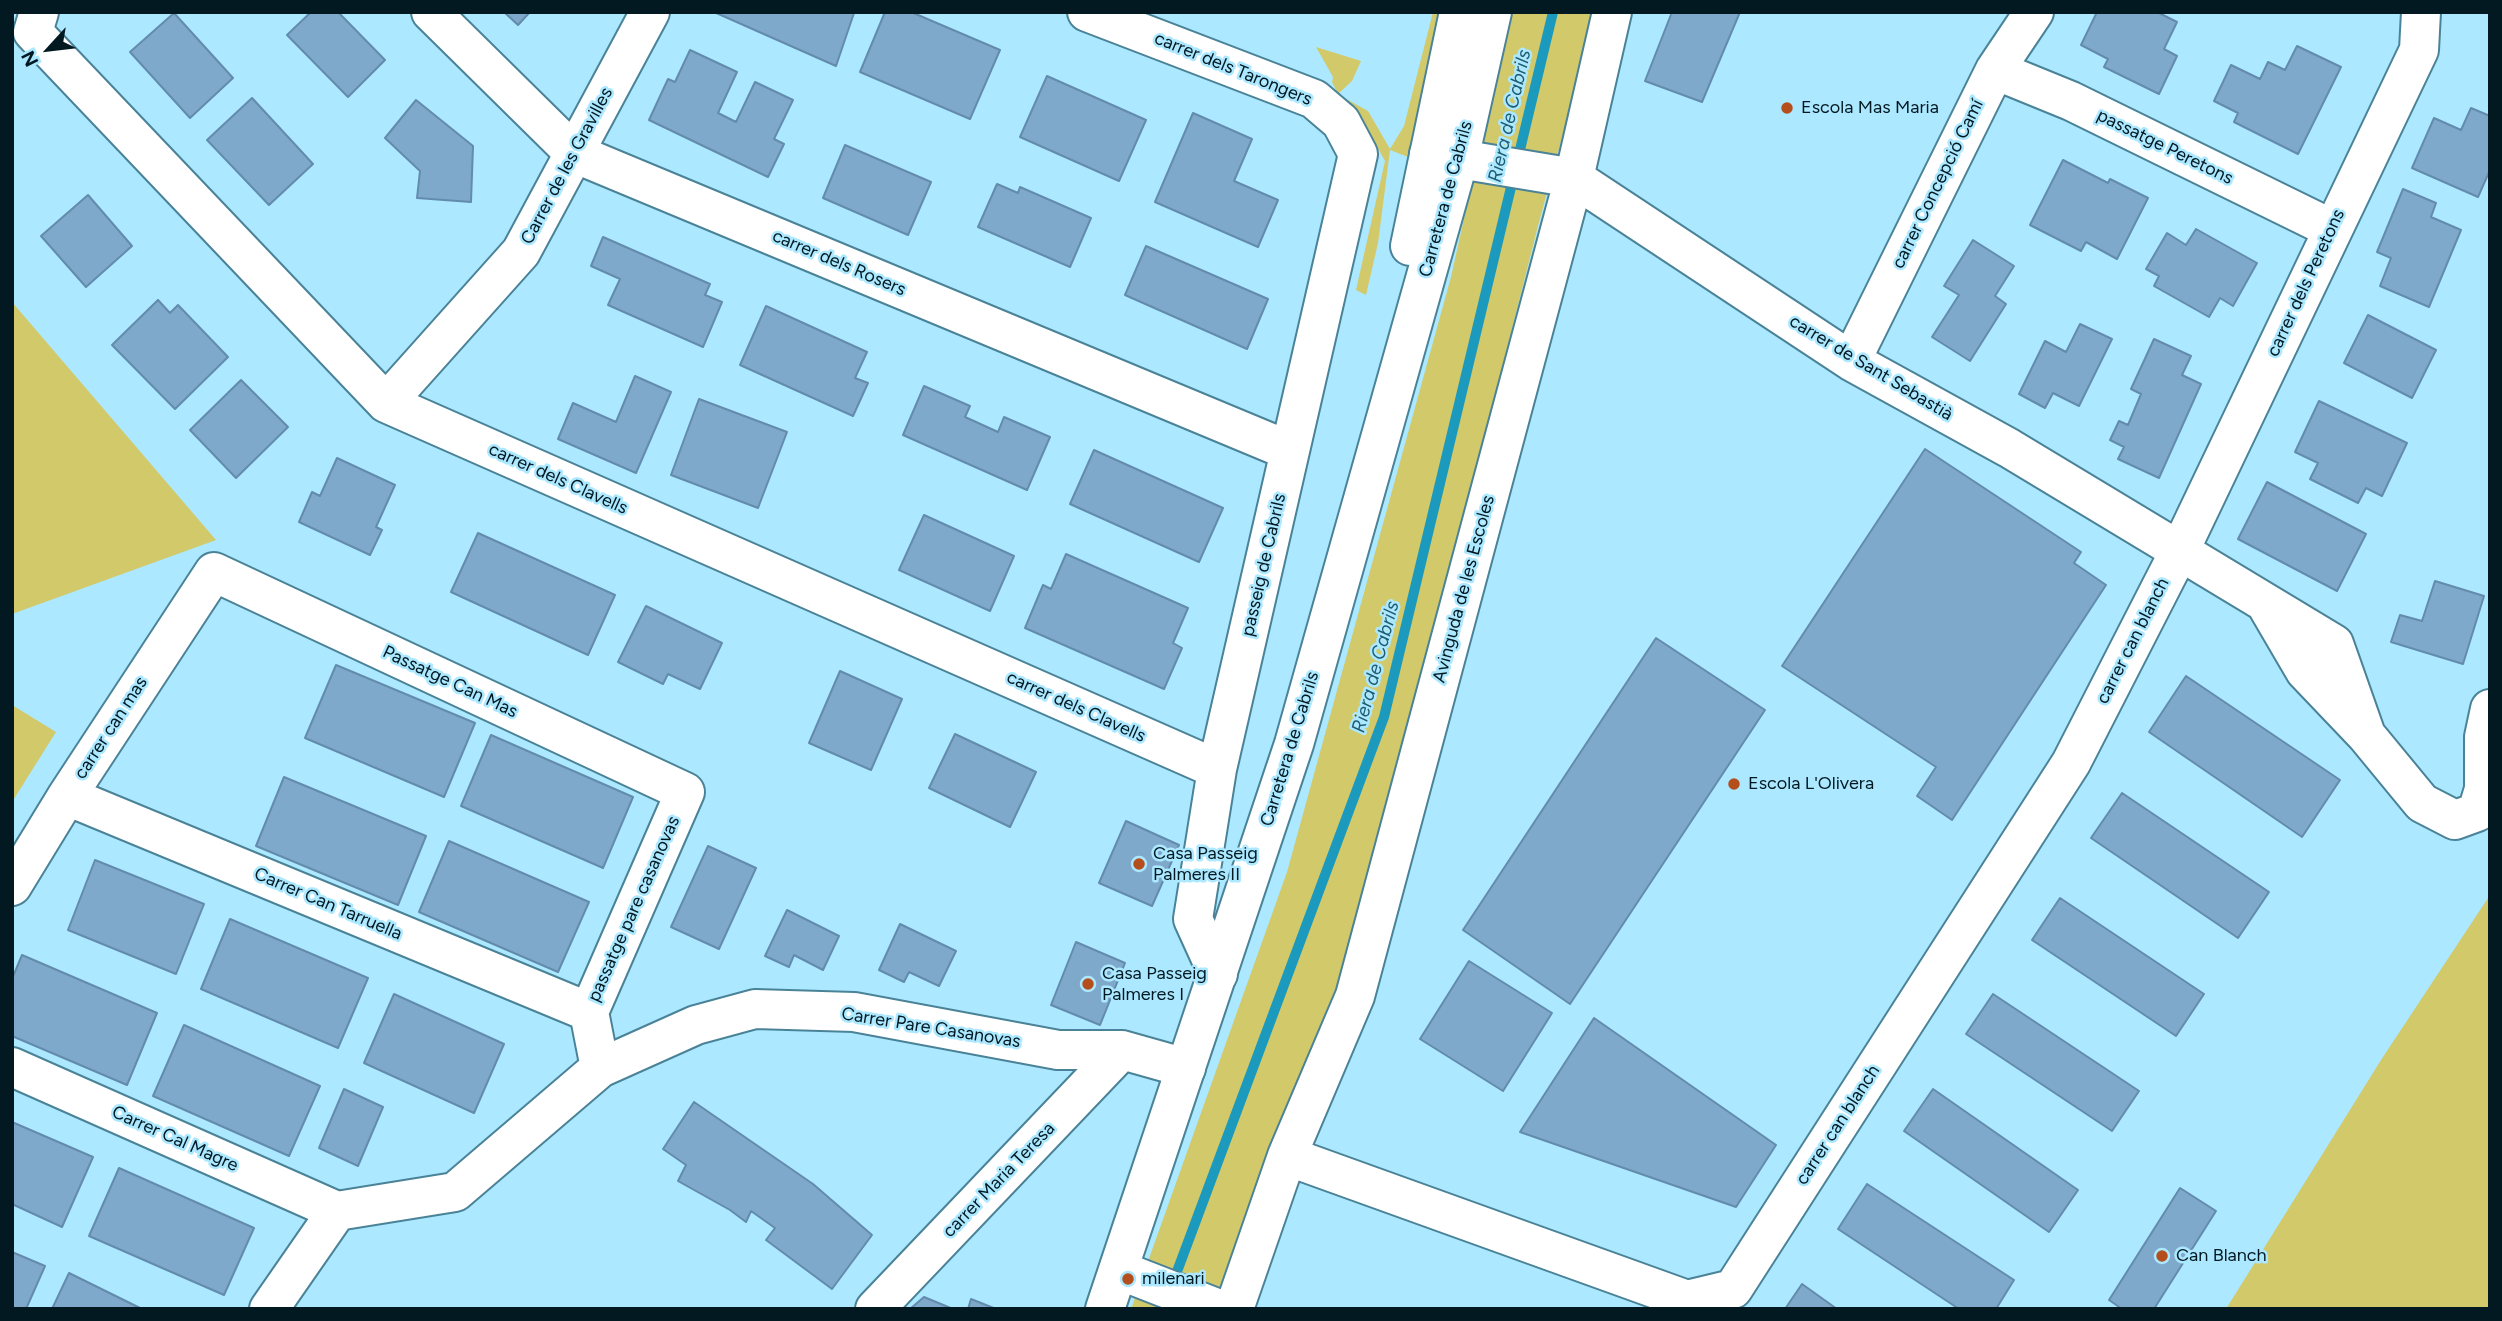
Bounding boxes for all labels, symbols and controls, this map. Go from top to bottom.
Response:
north arrow [14,14,84,84]
street label: carrer dels Tarongers [1151,28,1315,110]
text: N [16,47,43,71]
water label: Riera de Cabrils [1484,48,1536,184]
street label: Carrer de les Gravilles [516,84,618,248]
street label: carrer Concepció Camí [1888,96,1988,272]
place label: Escola Mas Maria [1801,97,1939,119]
marker: Escola Mas Maria [1779,100,1795,116]
street label: passatge Peretons [2093,105,2237,189]
street label: Carretera de Cabrils [1415,119,1477,279]
street label: carrer dels Peretons [2262,206,2350,360]
street label: carrer dels Rosers [769,225,909,301]
street label: carrer de Sant Sebastià [1785,311,1957,425]
street label: carrer dels Clavells [485,439,631,519]
street label: passeig de Cabrils [1237,492,1291,638]
street label: Avinguda de les Escoles [1429,493,1499,685]
street label: carrer can blanch [2092,574,2174,708]
water label: Riera de Cabrils [1347,599,1405,735]
street label: Passatge Can Mas [379,641,521,723]
street label: carrer dels Clavells [1003,667,1149,747]
street label: Carretera de Cabrils [1256,669,1324,829]
street label: carrer can mas [70,673,152,783]
place label: Escola L'Olivera [1748,773,1874,795]
marker: Escola L'Olivera [1726,776,1742,792]
street label: passatge pare casanovas [583,813,685,1005]
place label: Casa Passeig Palmeres II [1153,843,1258,886]
marker: Casa Passeig Palmeres II [1131,856,1147,872]
street label: Carrer Can Tarruella [251,863,405,945]
place label: Casa Passeig Palmeres I [1102,963,1207,1006]
marker: Casa Passeig Palmeres I [1080,976,1096,992]
street label: Carrer Pare Casanovas [840,1003,1022,1053]
street label: carrer can blanch [1791,1061,1885,1189]
street label: Carrer Cal Magre [108,1101,242,1177]
street label: carrer Maria Teresa [938,1118,1060,1242]
place label: Can Blanch [2176,1245,2267,1267]
marker: Can Blanch [2154,1248,2170,1264]
place label: milenari [1142,1268,1205,1290]
marker: milenari [1120,1271,1136,1287]

